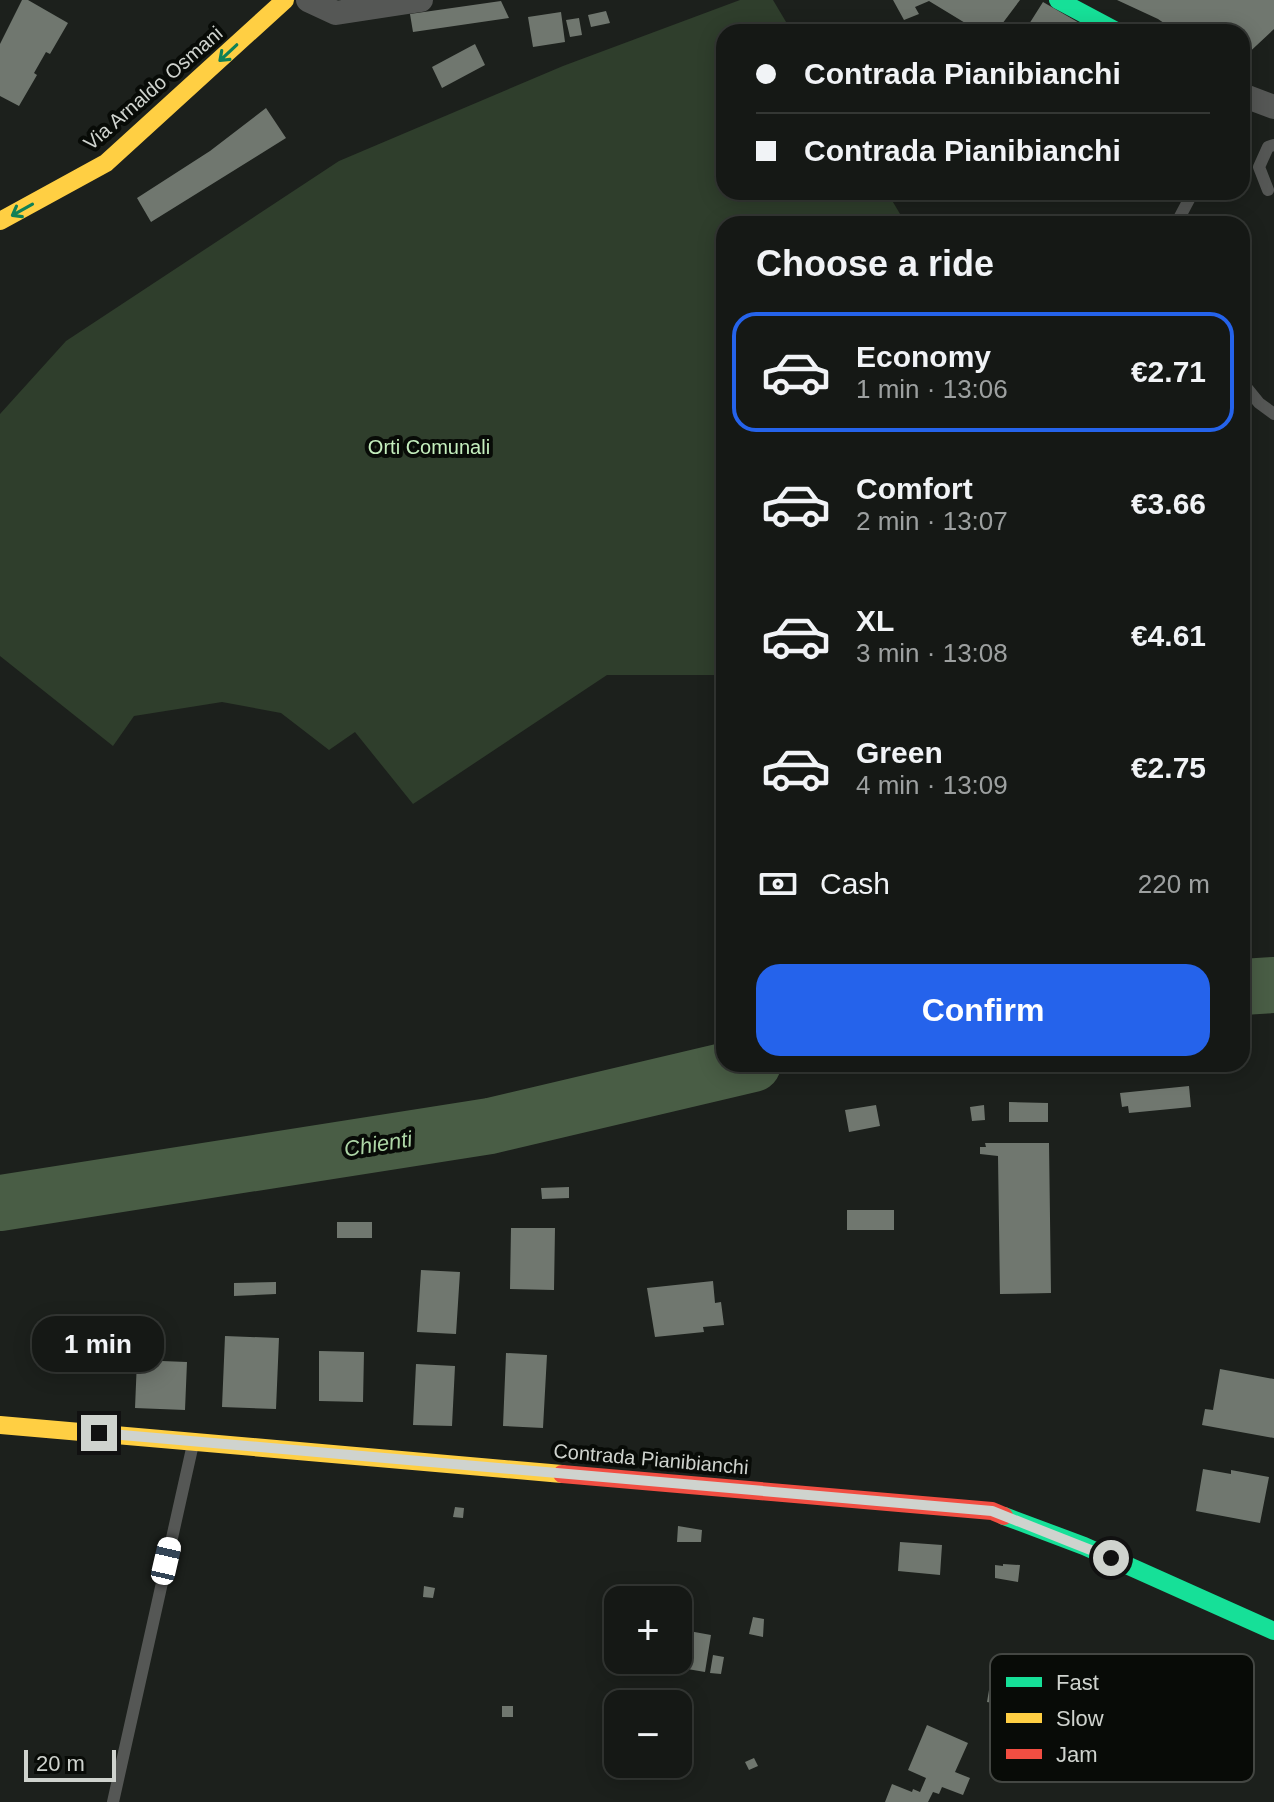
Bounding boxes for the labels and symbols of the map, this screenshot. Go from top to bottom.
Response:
street label: Via Arnaldo Osmani [79,22,227,154]
one-way arrow [218,43,238,62]
one-way arrow [11,203,35,218]
park label: Orti Comunali [368,436,490,458]
water label: Chienti [342,1126,415,1162]
callout: 1 min [33,1317,165,1373]
route end [81,1415,117,1451]
street label: Contrada Pianibianchi [553,1440,749,1478]
car [149,1535,183,1587]
route start [1093,1540,1129,1576]
legend [990,1654,1254,1782]
text: Fast [1056,1670,1099,1695]
text: Slow [1056,1706,1104,1731]
text: Jam [1056,1742,1098,1767]
scale bar [24,1746,116,1782]

